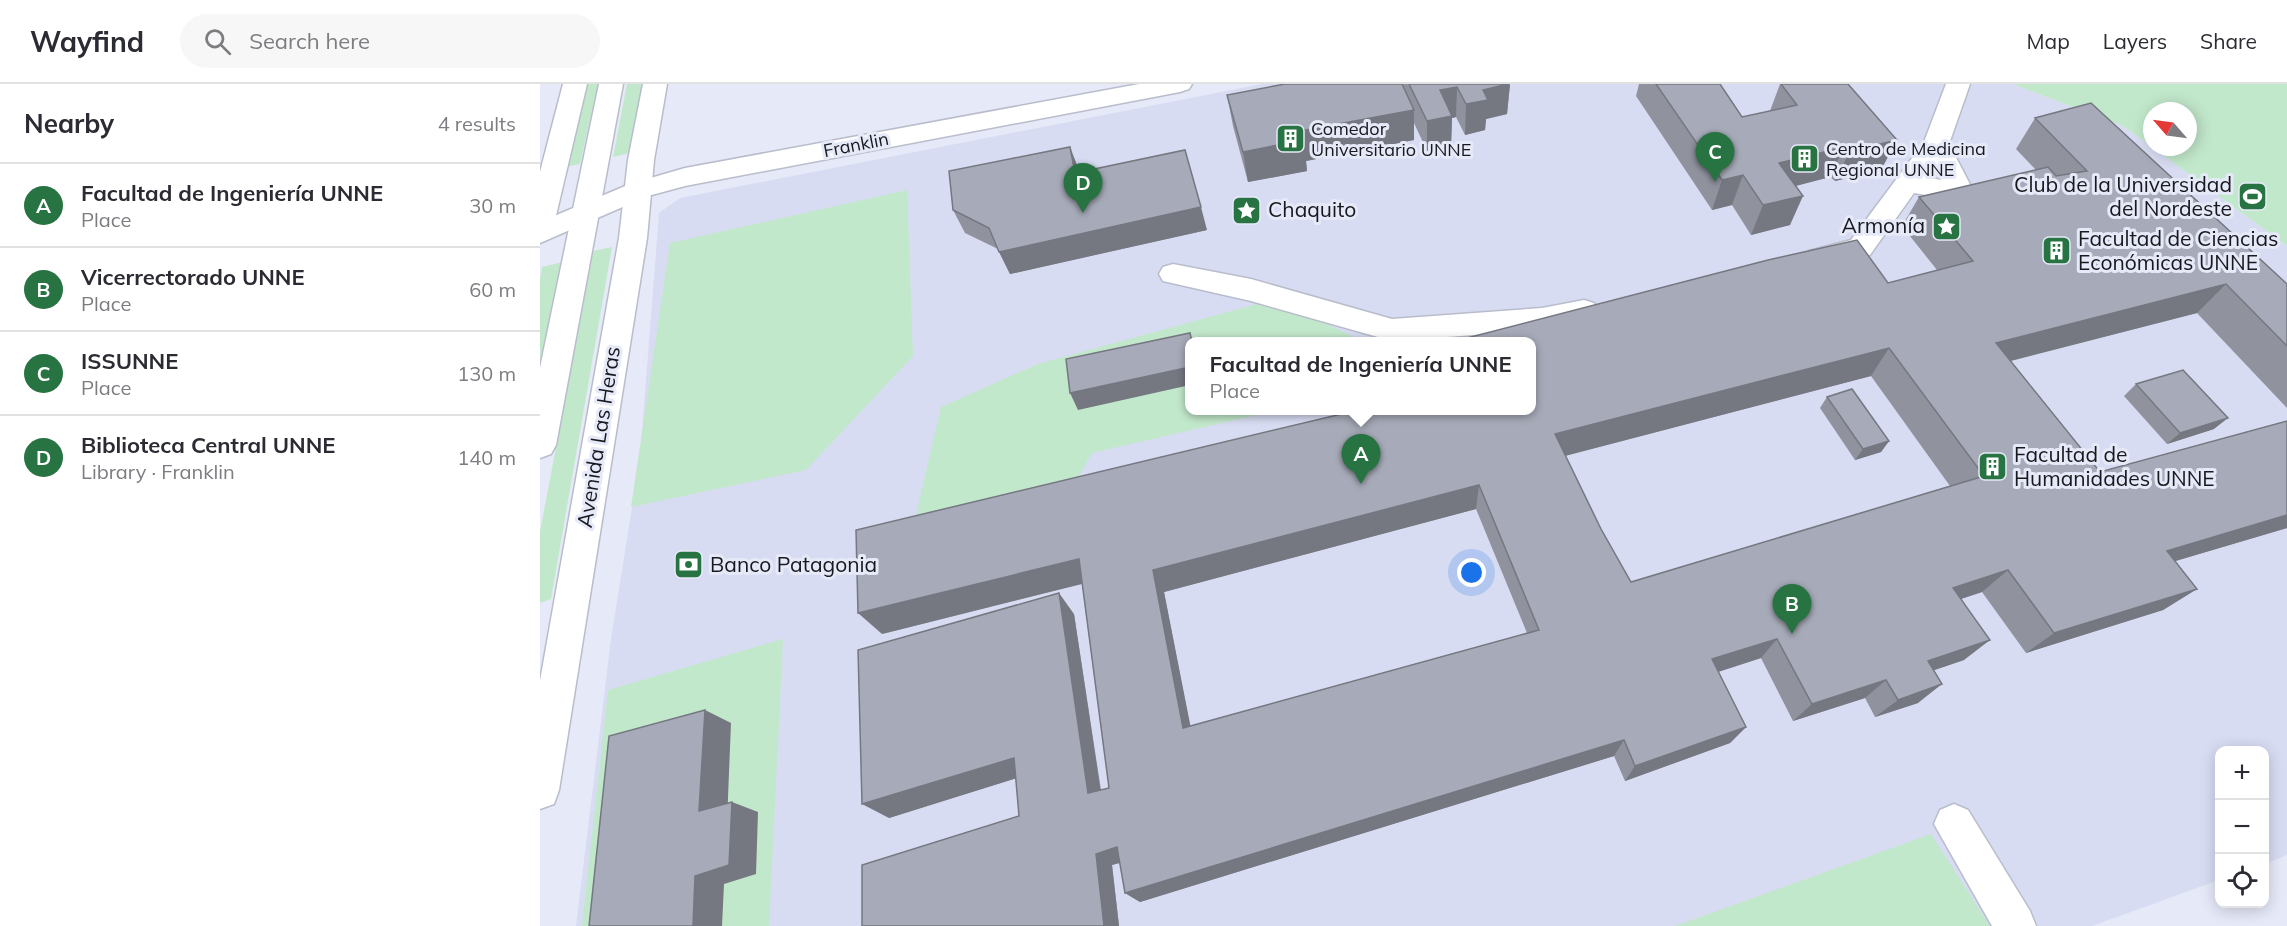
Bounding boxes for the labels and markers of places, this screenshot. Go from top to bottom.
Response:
place label: Comedor Universitario UNNE [1311,117,1471,161]
building icon: Comedor Universitario UNNE [1274,123,1306,155]
pin: C [1696,132,1734,182]
place label: Centro de Medicina Regional UNNE [1826,137,1986,181]
building icon: Centro de Medicina Regional UNNE [1789,143,1821,175]
pin: D [1064,164,1102,213]
place label: Club de la Universidad del Nordeste [2014,171,2232,221]
sports icon: Club de la Universidad del Nordeste [2237,181,2269,213]
place icon: Chaquito [1231,194,1263,226]
place label: Chaquito [1268,196,1356,222]
place icon: Armonía [1930,210,1962,242]
place label: Armonía [1842,212,1925,238]
place label: Facultad de Ciencias Económicas UNNE [2078,225,2279,275]
building icon: Facultad de Ciencias Económicas UNNE [2041,235,2073,267]
pin: A [1342,434,1380,484]
place label: Facultad de Humanidades UNNE [2014,441,2215,491]
building icon: Facultad de Humanidades UNNE [1977,451,2009,483]
bank icon: Banco Patagonia [673,549,705,581]
place label: Banco Patagonia [710,551,877,577]
pin: B [1772,584,1812,634]

